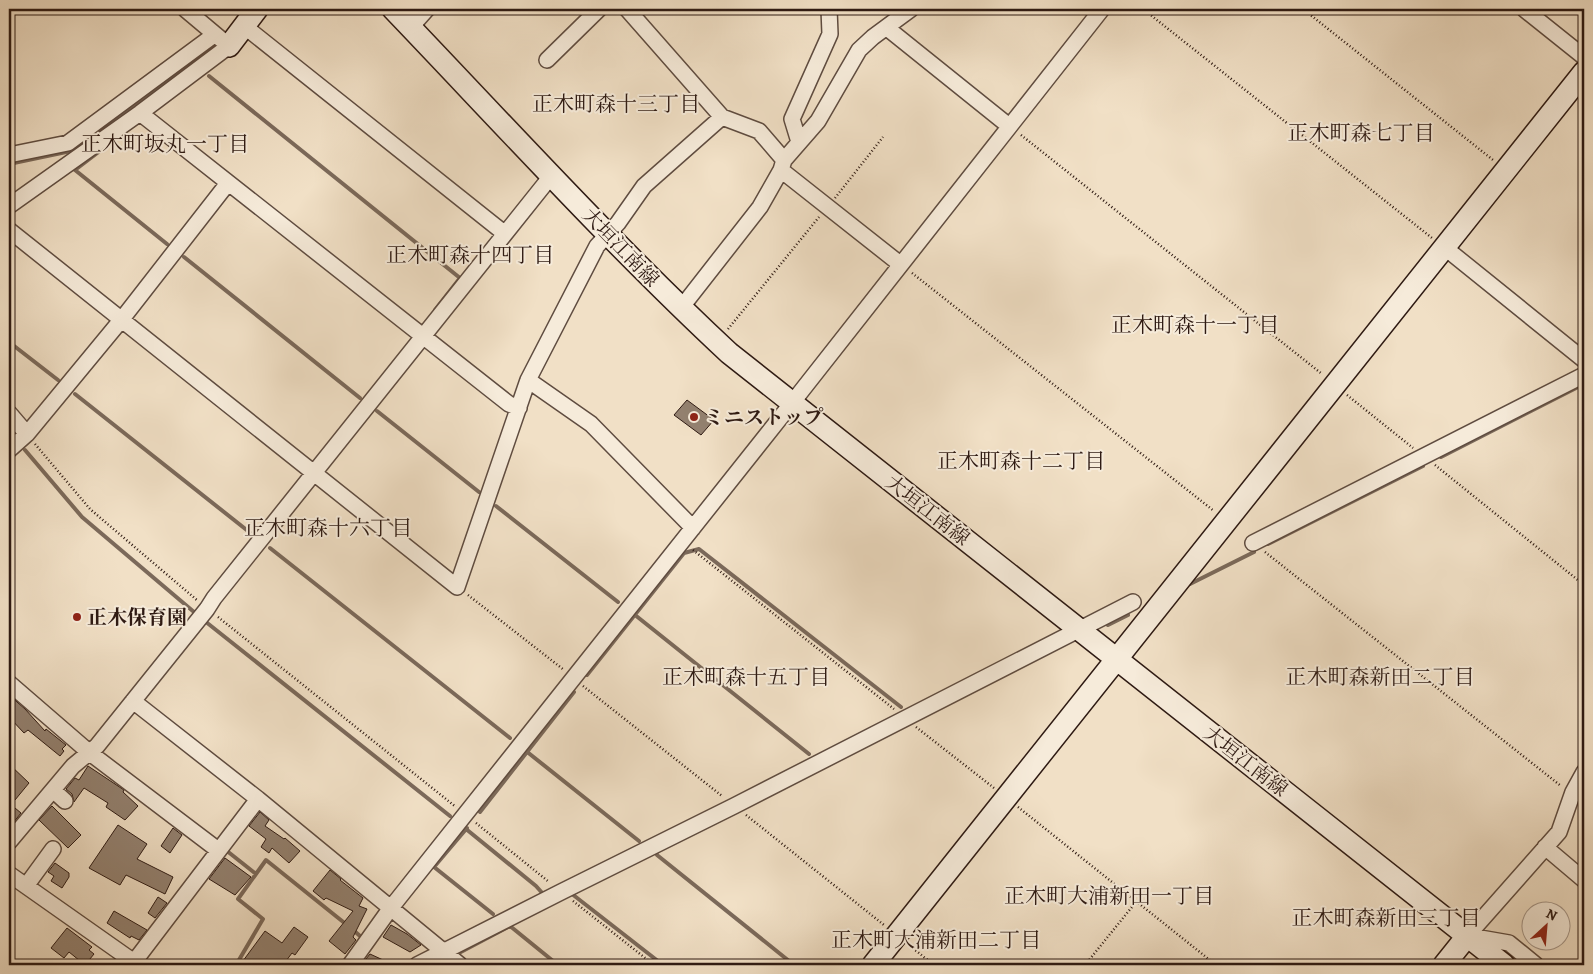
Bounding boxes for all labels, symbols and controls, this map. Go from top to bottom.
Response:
district label: 正木町森十三丁目 [532,90,700,118]
district label: 正木町森七丁目 [1288,119,1435,147]
district label: 正木町坂丸一丁目 [81,130,249,158]
street label: 大垣江南線 [576,202,665,293]
district label: 正木町森十四丁目 [386,241,554,269]
district label: 正木町森十一丁目 [1111,311,1279,339]
place label: ミニストップ [704,404,823,431]
marker: ミニストップ [688,411,700,423]
district label: 正木町森十二丁目 [937,447,1105,475]
street label: 大垣江南線 [880,469,975,552]
district label: 正木町森十六丁目 [244,514,412,542]
place label: 正木保育園 [87,604,187,631]
marker: 正木保育園 [71,611,83,623]
district label: 正木町森十五丁目 [662,663,830,691]
district label: 正木町森新田二丁目 [1286,663,1475,691]
street label: 大垣江南線 [1198,720,1293,803]
district label: 正木町大浦新田一丁目 [1004,882,1214,910]
north arrow [1520,902,1570,952]
district label: 正木町森新田三丁目 [1292,904,1481,932]
text: N [1543,904,1560,926]
district label: 正木町大浦新田二丁目 [831,926,1041,954]

